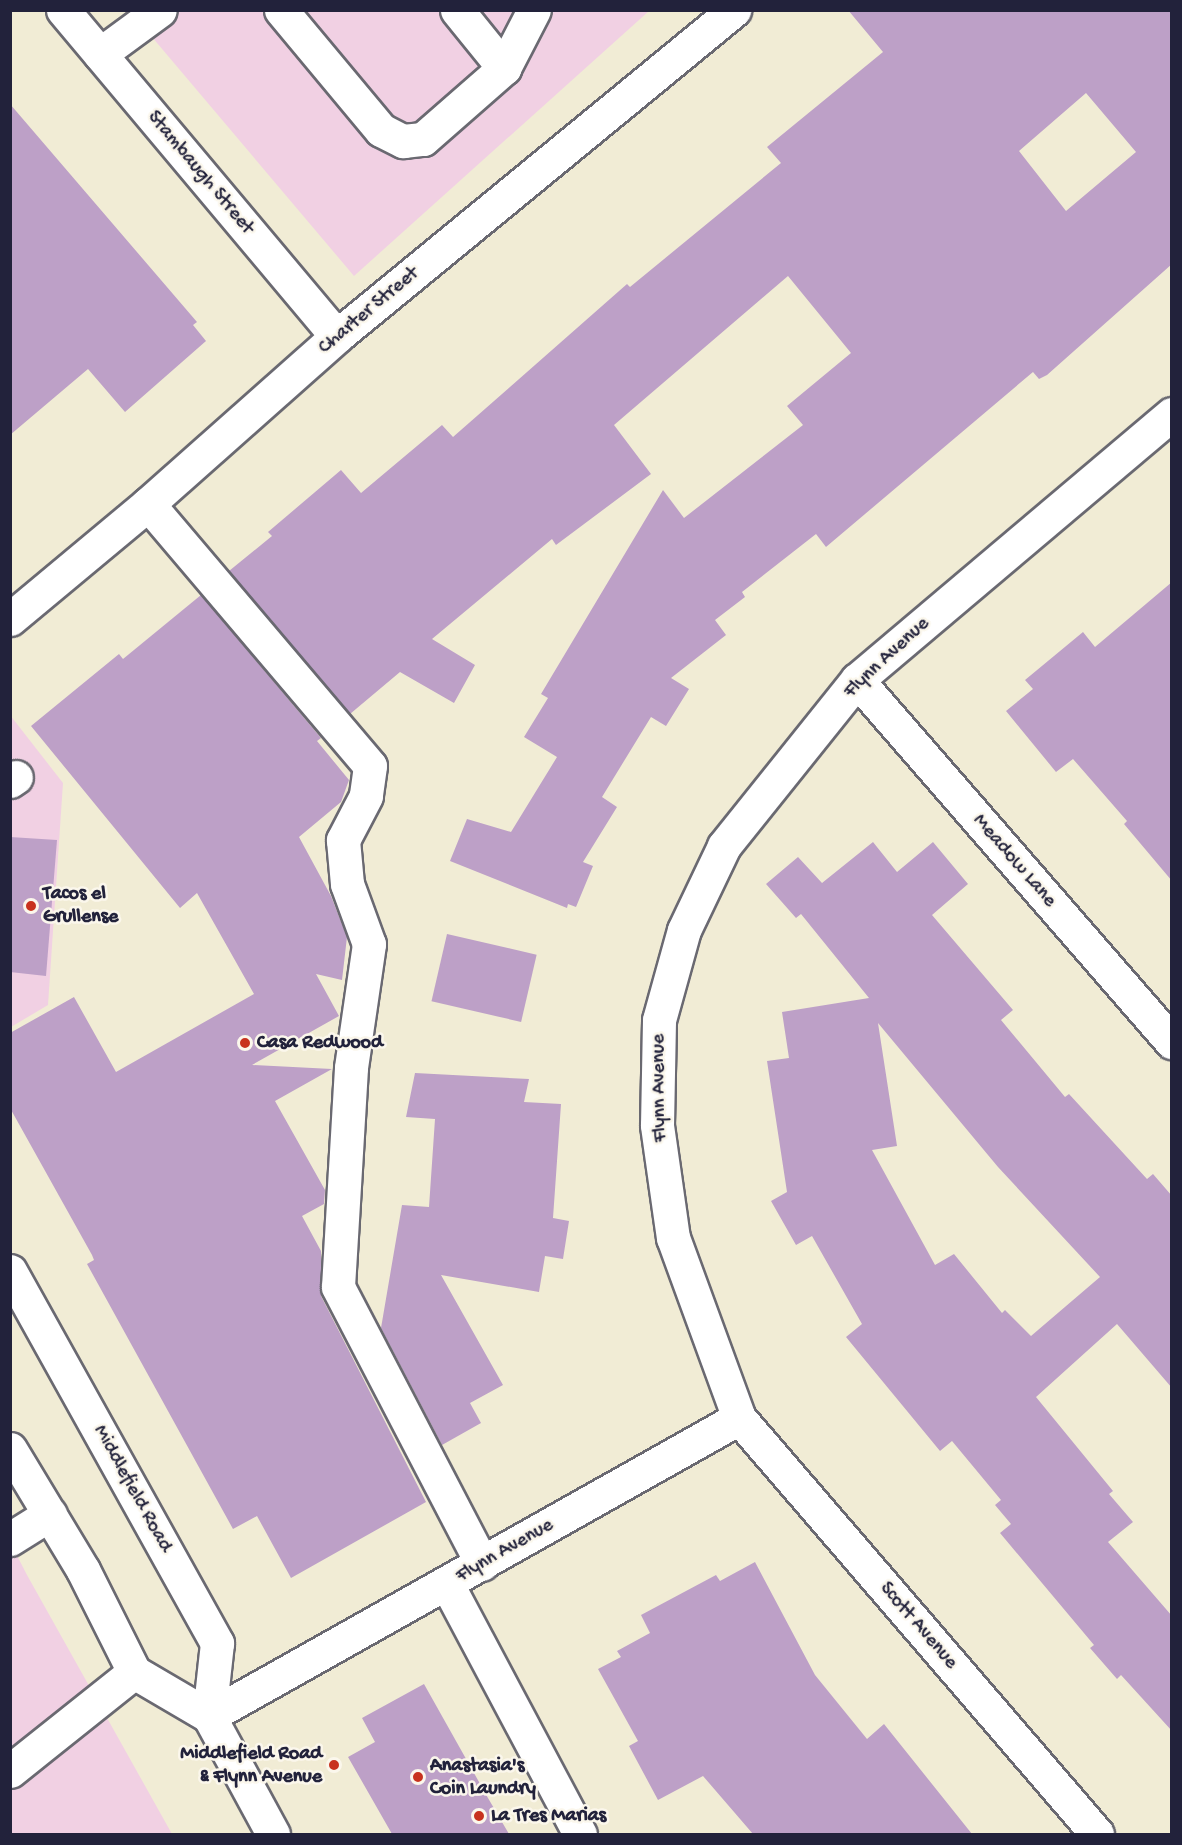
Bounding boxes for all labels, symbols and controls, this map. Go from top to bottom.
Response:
street label: Stambaugh Street [141,106,259,240]
street label: Charter Street [314,262,424,360]
street label: Flynn Avenue [839,612,935,704]
street label: Meadow Lane [967,809,1061,913]
place label: Tacos el Grullense [43,882,118,929]
marker: Tacos el Grullense [24,899,38,913]
place label: Casa Redwood [257,1031,383,1055]
street label: Flynn Avenue [647,1034,673,1142]
marker: Casa Redwood [238,1036,252,1050]
street label: Middlefield Road [87,1421,177,1557]
street label: Flynn Avenue [452,1514,558,1588]
street label: Scott Avenue [874,1577,962,1675]
place label: Middlefield Road & Flynn Avenue [180,1742,322,1789]
place label: Anastasia's Coin Laundry [430,1754,536,1801]
marker: Middlefield Road & Flynn Avenue [327,1758,341,1772]
marker: Anastasia's Coin Laundry [411,1770,425,1784]
place label: La Tres Marias [491,1804,606,1828]
marker: La Tres Marias [472,1809,486,1823]

